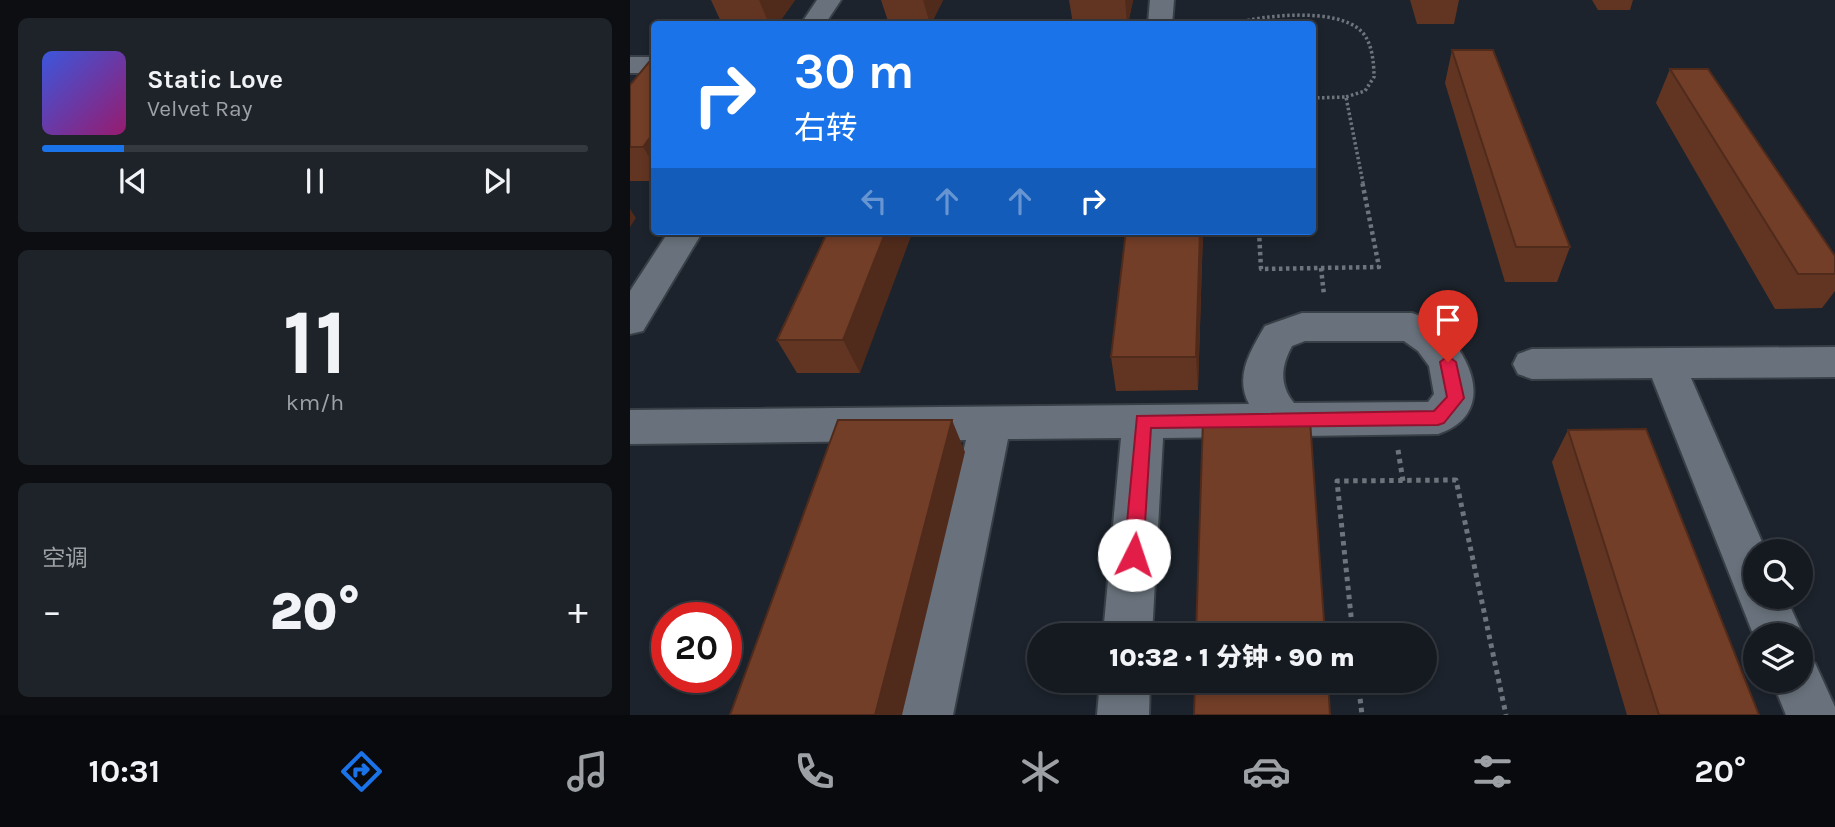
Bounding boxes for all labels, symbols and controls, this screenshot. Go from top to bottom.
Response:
text: 30 m [794,43,914,100]
icon: right [679,49,770,140]
text: Static Love [147,64,283,95]
text: Velvet Ray [147,95,252,122]
text: 右转 [794,110,858,147]
icon: previous [114,162,152,200]
icon: pause [296,162,334,200]
icon: next [478,162,516,200]
icon: left [855,182,893,220]
icon: ahead [928,182,966,220]
icon: ahead [1001,182,1039,220]
icon: right [1074,182,1112,220]
text: 11 [283,290,347,396]
pin [1418,290,1478,362]
icon: arrive [1429,301,1467,339]
text: km/h [286,389,344,416]
position arrow [1097,518,1171,592]
map controls [1743,539,1813,693]
button: search [1743,539,1813,609]
text: 空调 [42,545,88,572]
text: 20° [270,581,360,642]
text: − [42,589,62,634]
text: + [568,589,588,634]
speed limit sign: 20 [651,602,742,693]
button: layers [1743,623,1813,693]
text: 10:32 · 1 分钟 · 90 m [1109,642,1355,673]
icon: directions [337,747,386,796]
icon: music [563,747,612,796]
icon: phone [790,747,839,796]
icon: climate [1016,747,1065,796]
icon: car [1242,747,1291,796]
icon: filters [1468,747,1517,796]
text: 10:31 [89,753,160,790]
text: 20° [1694,753,1746,790]

